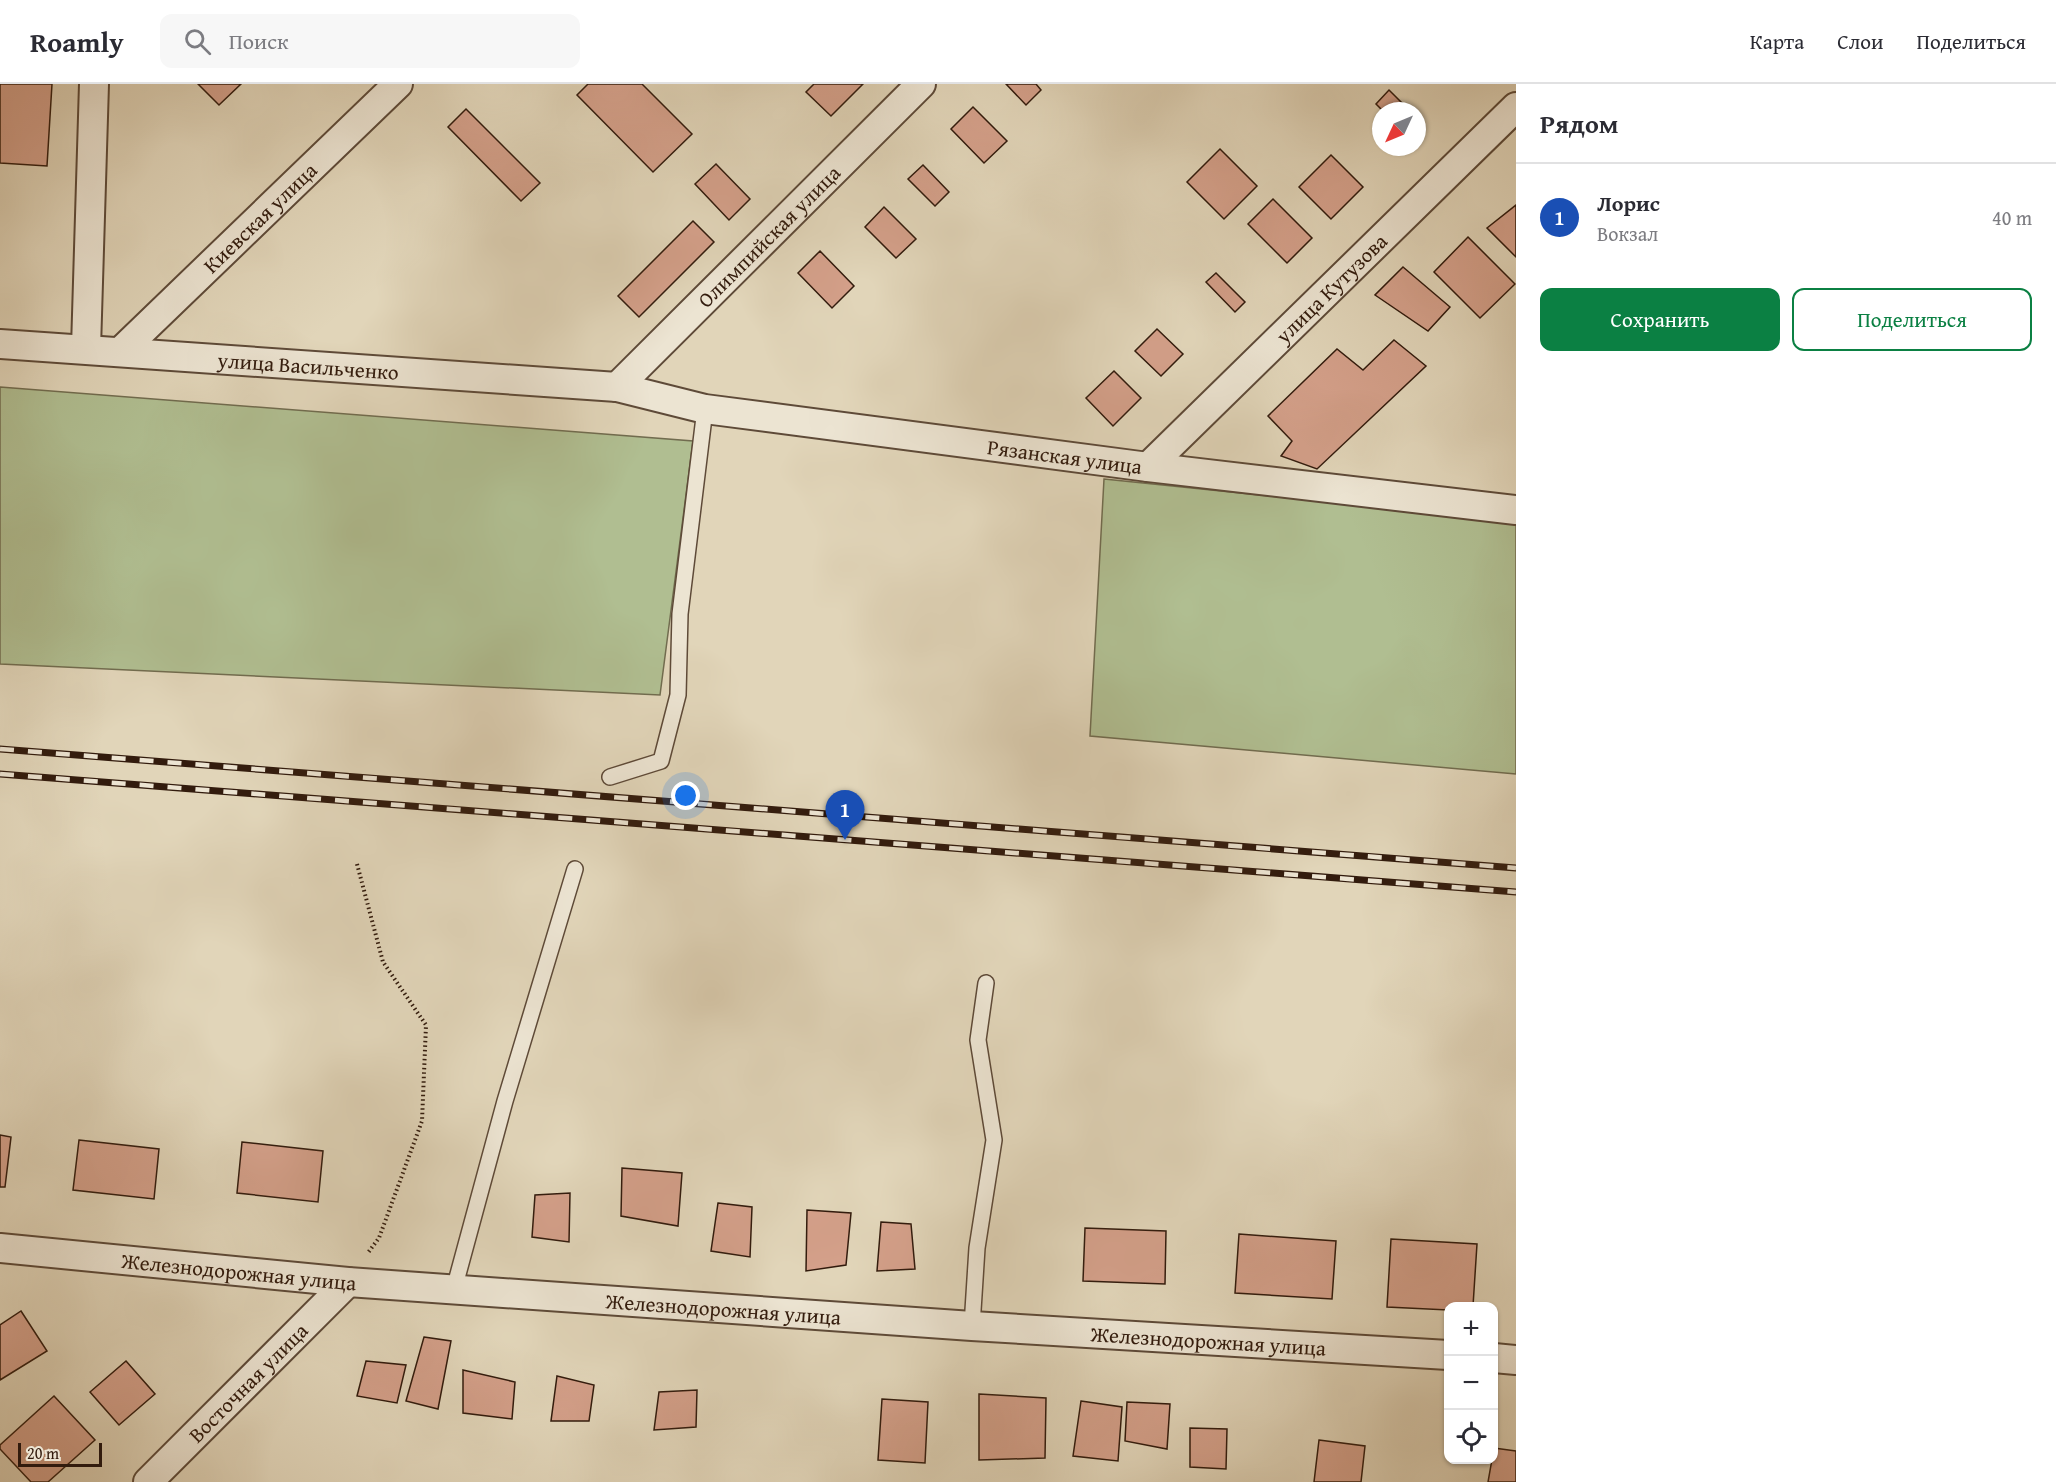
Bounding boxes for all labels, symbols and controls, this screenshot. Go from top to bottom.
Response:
search box [160,14,580,68]
text: Roamly [30,21,124,62]
icon: search [181,25,214,58]
text: Поиск [229,25,288,57]
text: Карта [1750,26,1804,57]
text: Слои [1837,26,1883,57]
text: Поделиться [1916,26,2026,57]
north arrow [1372,102,1426,156]
text: Рядом [1540,104,1618,143]
street label: Киевская улица [196,155,324,280]
street label: Олимпийская улица [690,158,847,314]
text: Лорис [1597,187,1660,219]
text: 1 [1554,203,1565,232]
text: 40 m [1992,203,2032,232]
text: Вокзал [1597,219,1658,248]
street label: улица Кутузова [1267,226,1394,351]
button: Сохранить [1540,288,1780,351]
button: Поделиться [1792,288,2032,351]
street label: улица Васильченко [216,344,400,387]
street label: Рязанская улица [986,431,1144,482]
your location [671,781,700,810]
pin: 1 [826,790,864,840]
street label: Железнодорожная улица [119,1244,357,1298]
street label: Железнодорожная улица [604,1285,842,1332]
map controls [1444,1302,1498,1464]
button: + [1444,1302,1498,1356]
street label: Восточная улица [181,1315,315,1449]
street label: Железнодорожная улица [1089,1318,1327,1363]
button: − [1444,1356,1498,1410]
button: locate [1444,1410,1498,1464]
scale bar [18,1440,102,1468]
text: 20 m [27,1441,59,1465]

